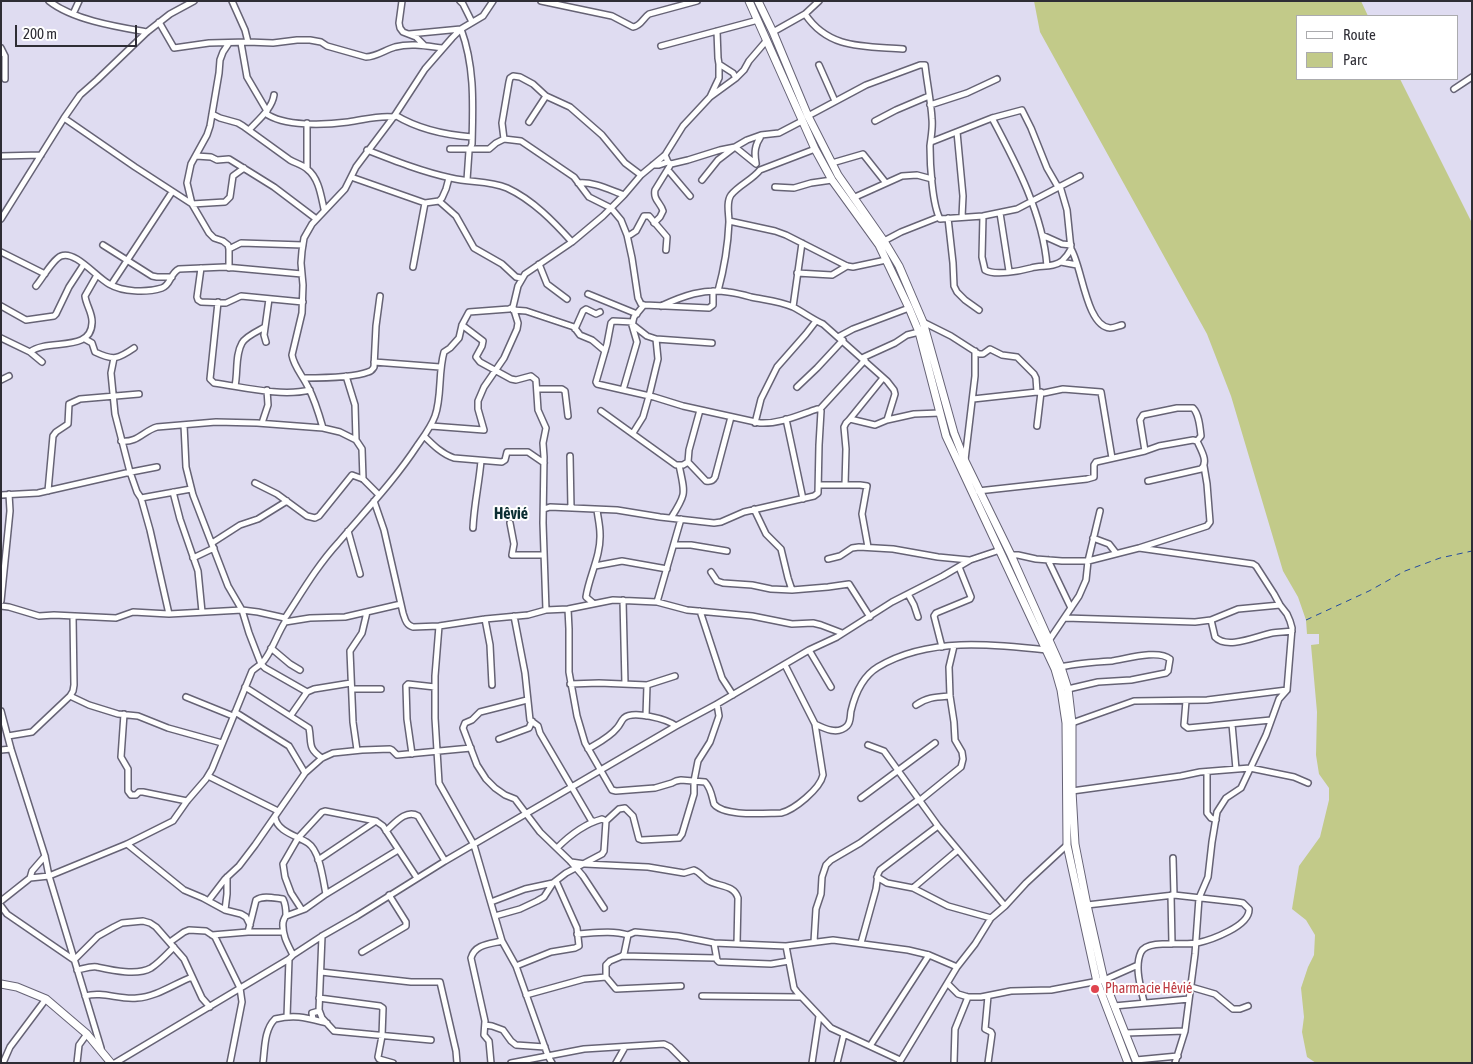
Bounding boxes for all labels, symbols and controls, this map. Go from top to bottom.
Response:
scale bar [18,15,140,47]
legend [1296,15,1458,80]
text: 200 m [23,25,57,42]
text: Route [1343,26,1376,43]
text: Parc [1343,51,1367,68]
district label: Hêvié [494,504,528,524]
place label: Pharmacie Hêvié [1105,981,1192,997]
marker: Pharmacie Hêvié [1089,983,1101,995]

